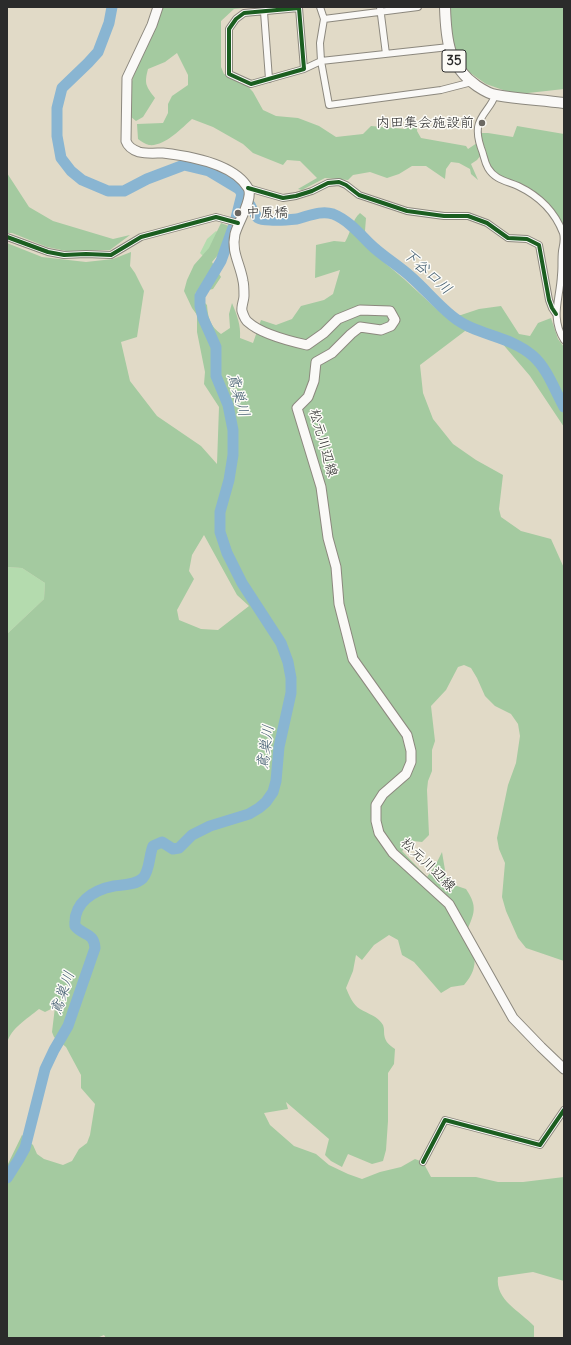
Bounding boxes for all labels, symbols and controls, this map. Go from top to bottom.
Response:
road number: 35 [442,50,466,72]
place label: 内田集会施設前 [376,115,474,131]
marker: 内田集会施設前 [477,118,487,128]
place label: 中原橋 [246,205,288,221]
marker: 中原橋 [233,208,243,218]
water label: 下谷口川 [399,245,455,299]
water label: 鳶巣川 [223,371,253,419]
street label: 松元川辺線 [305,407,341,479]
water label: 鳶巣川 [254,723,278,771]
street label: 松元川辺線 [397,835,459,895]
water label: 鳶巣川 [47,969,79,1017]

